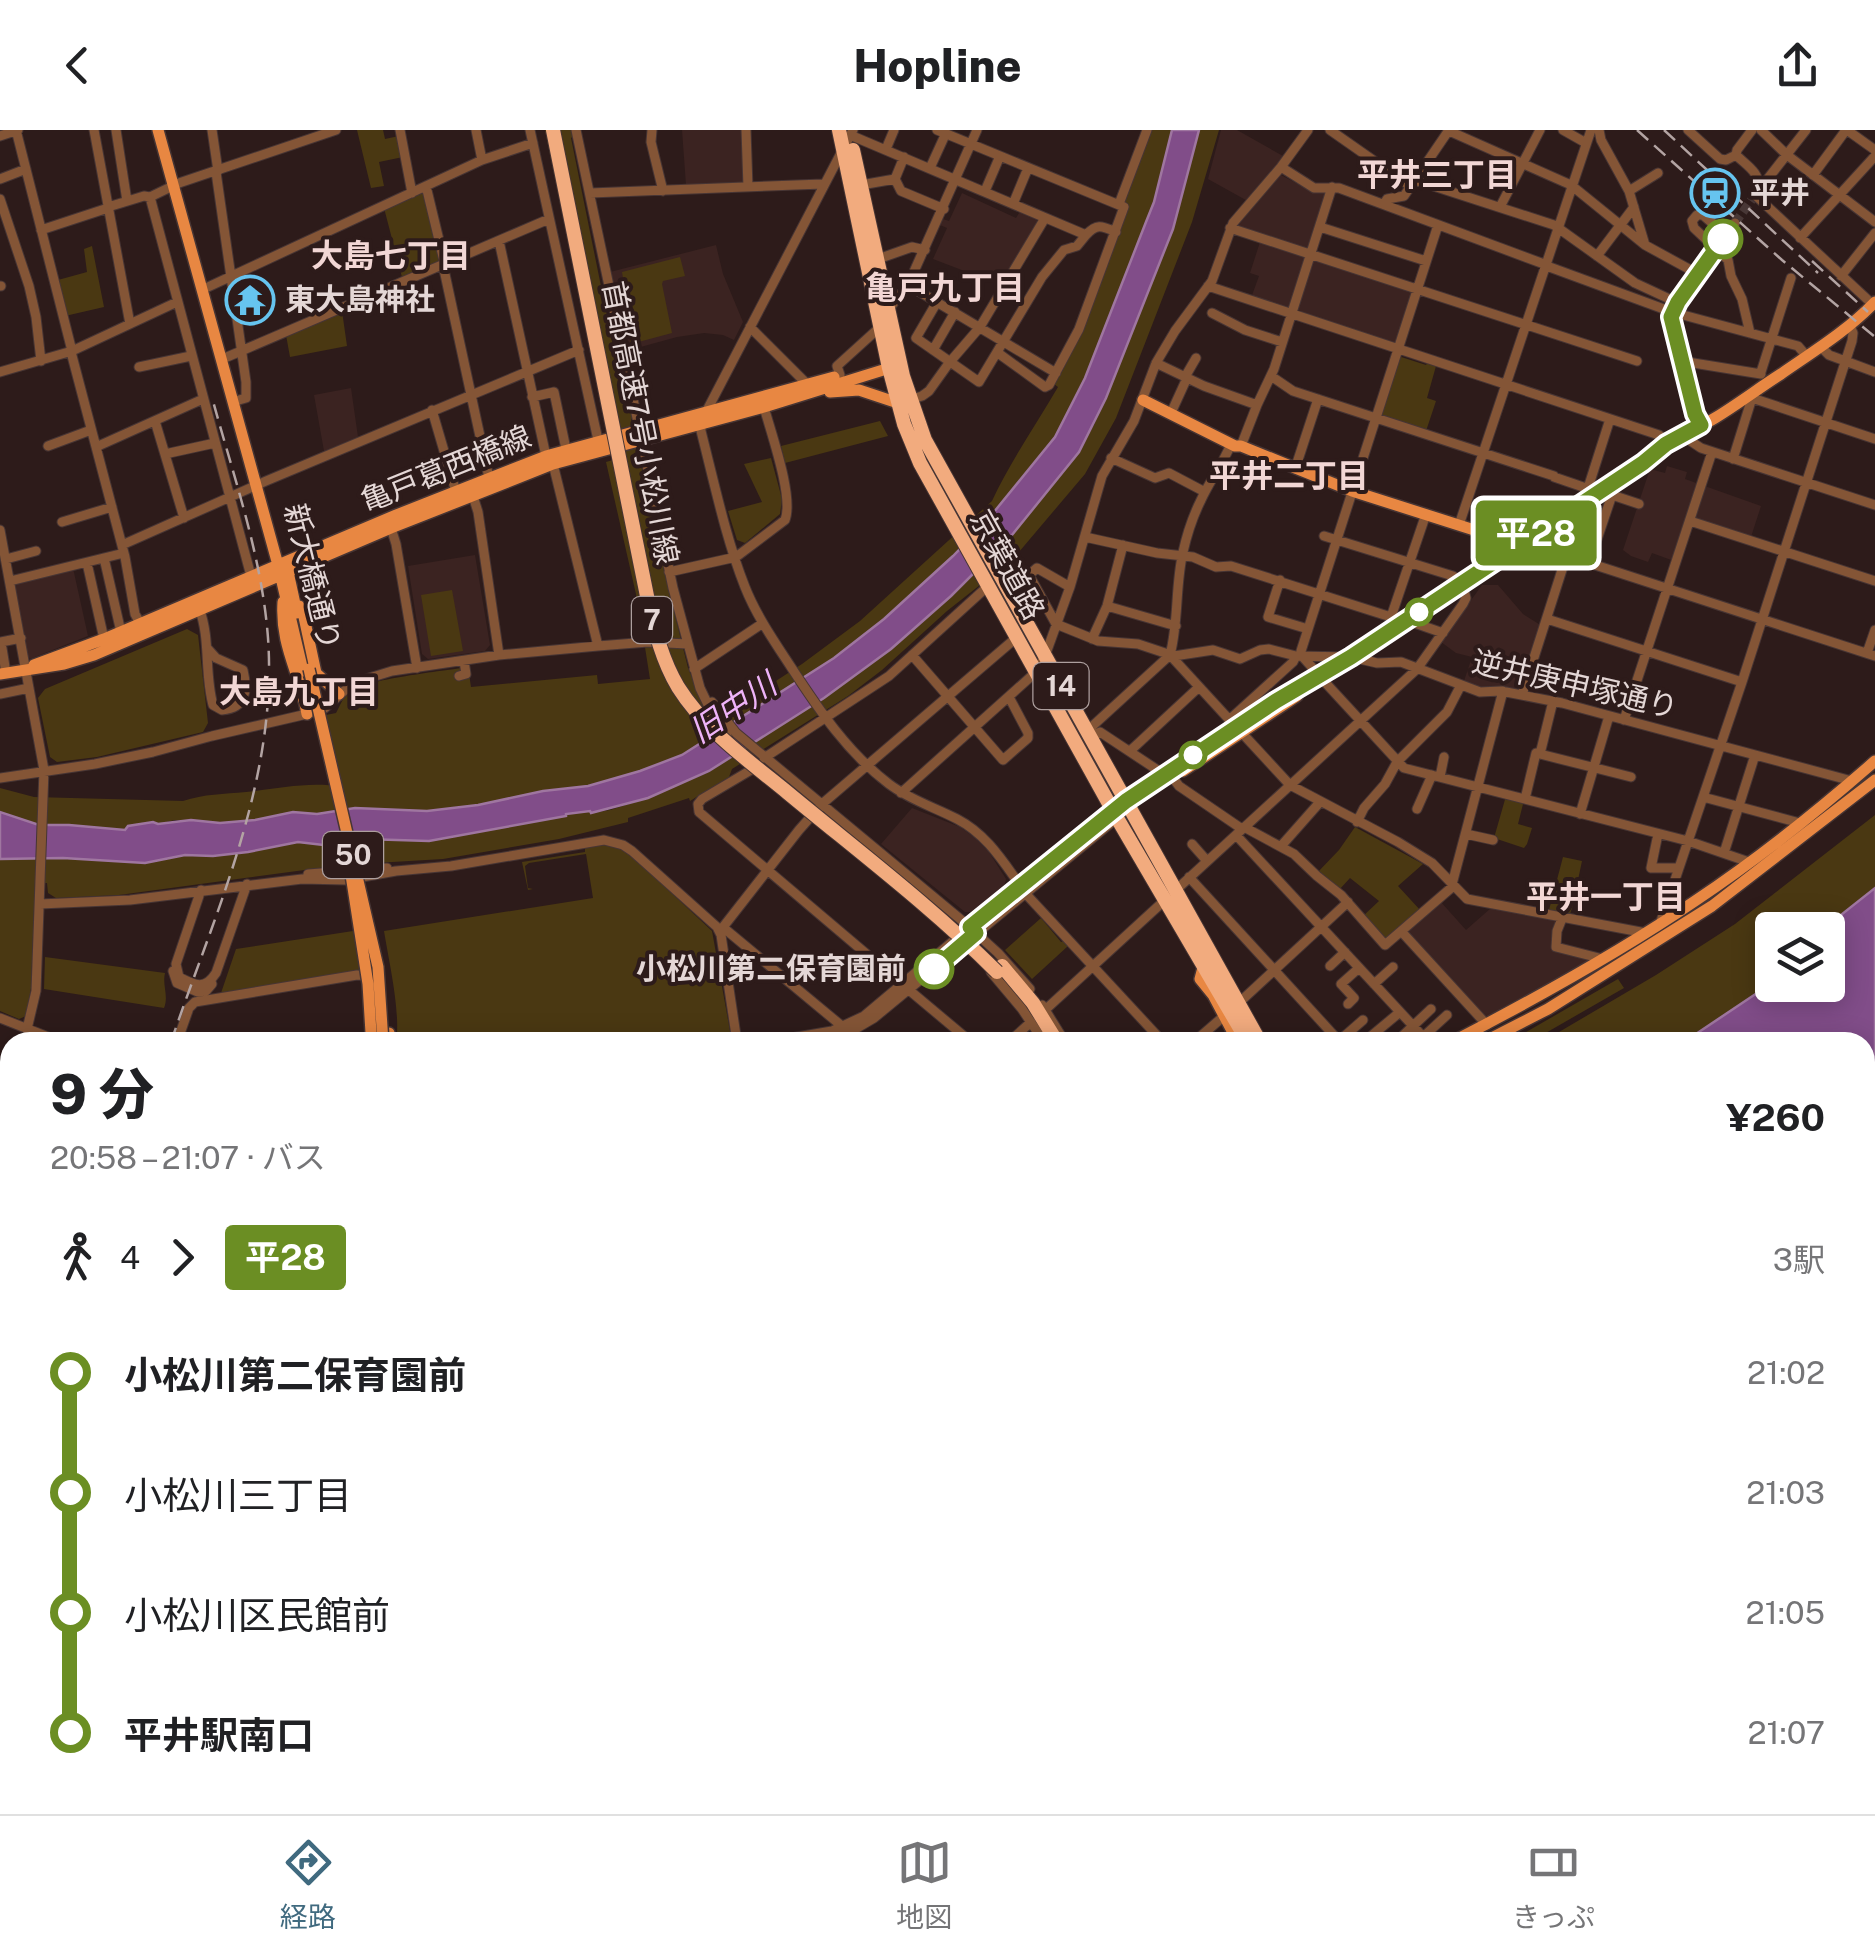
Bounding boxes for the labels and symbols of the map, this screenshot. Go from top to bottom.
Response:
district label: 平井三丁目 [1357,156,1517,193]
station icon: 平井 [1689,167,1741,219]
place label: 平井 [1750,174,1810,210]
unlabelled marker [1704,220,1742,258]
district label: 大島七丁目 [311,237,471,274]
district label: 亀戸九丁目 [865,269,1025,306]
temple icon: 東大島神社 [224,274,276,326]
street label: 首都高速7号小松川線 [596,278,686,568]
place label: 東大島神社 [285,281,435,317]
street label: 亀戸葛西橋線 [355,418,536,518]
district label: 平井二丁目 [1209,457,1369,494]
street label: 新大橋通り [277,500,349,654]
line badge: 平28 [1478,500,1594,566]
street label: 京葉道路 [963,503,1053,626]
road number: 7 [632,597,672,643]
unlabelled marker [1406,599,1432,625]
street label: 逆井庚申塚通り [1469,643,1682,725]
road number: 14 [1034,663,1088,709]
water label: 旧中川 [683,664,785,750]
district label: 大島九丁目 [219,673,379,710]
unlabelled marker [1180,742,1206,768]
road number: 50 [323,832,383,878]
district label: 平井一丁目 [1526,878,1686,915]
place label: 小松川第二保育園前 [636,950,906,986]
marker: 小松川第二保育園前 [915,950,953,988]

